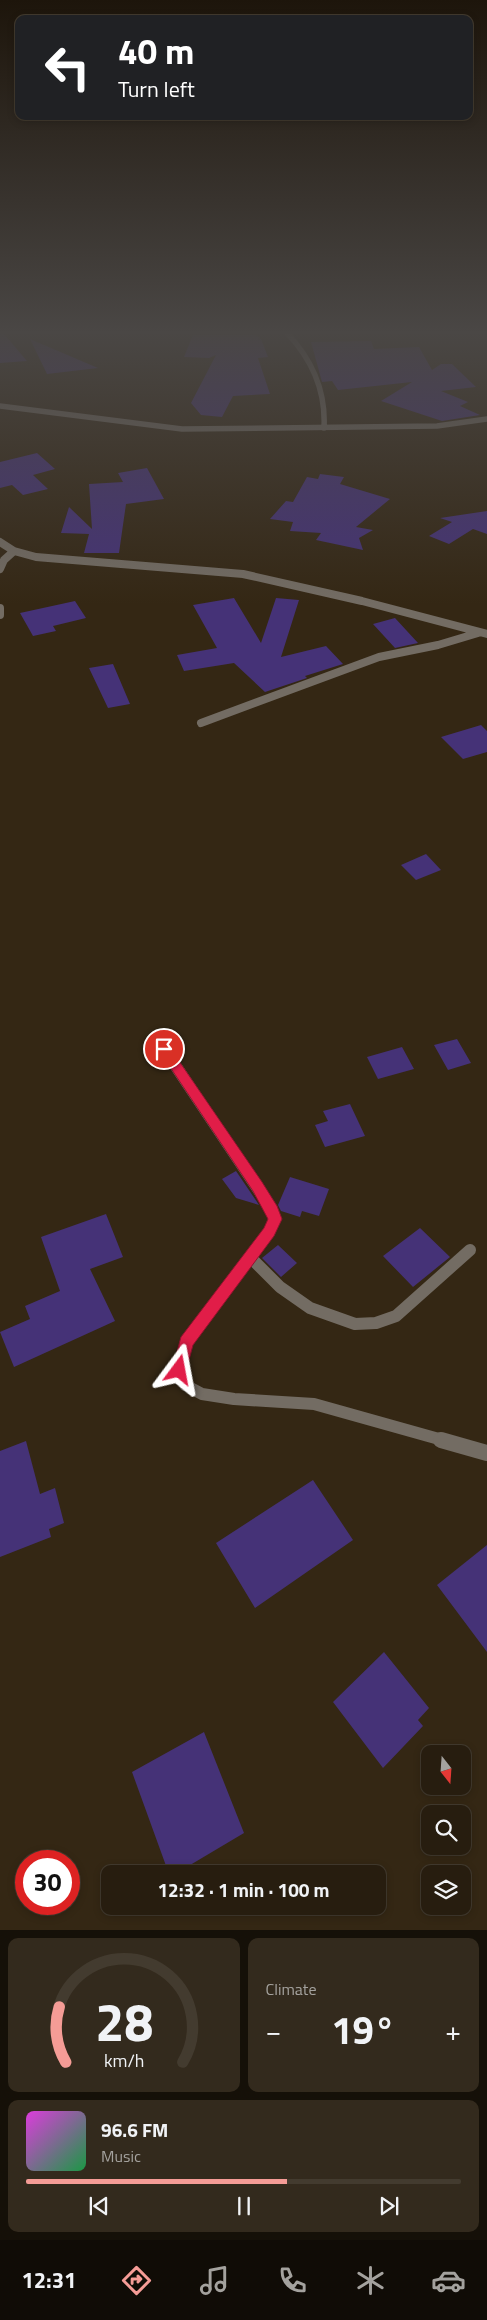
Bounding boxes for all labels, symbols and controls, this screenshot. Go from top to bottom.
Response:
text: 40 m [118,24,194,78]
icon: left [35,35,100,100]
text: Turn left [118,72,195,106]
pin [143,1028,185,1070]
icon: arrive [150,1035,178,1063]
position arrow [152,1343,204,1395]
north arrow [421,1745,471,1795]
map controls [421,1745,471,1915]
button: search [421,1805,471,1855]
speed limit sign: 30 [15,1850,80,1915]
button: layers [421,1865,471,1915]
text: 12:32 · 1 min · 100 m [157,1875,330,1904]
text: Climate [266,1977,317,2001]
text: 28 [95,1982,153,2061]
text: 19° [331,2001,395,2059]
text: − [266,2009,281,2052]
text: + [445,2009,461,2052]
text: km/h [104,2047,144,2074]
text: 96.6 FM [101,2115,168,2144]
text: Music [101,2144,141,2168]
icon: previous [85,2192,113,2220]
icon: pause [230,2192,258,2220]
icon: next [375,2192,403,2220]
text: 12:31 [21,2263,76,2297]
icon: directions [119,2263,154,2298]
icon: music [197,2263,232,2298]
icon: phone [275,2263,310,2298]
icon: climate [353,2263,388,2298]
icon: car [431,2263,466,2298]

